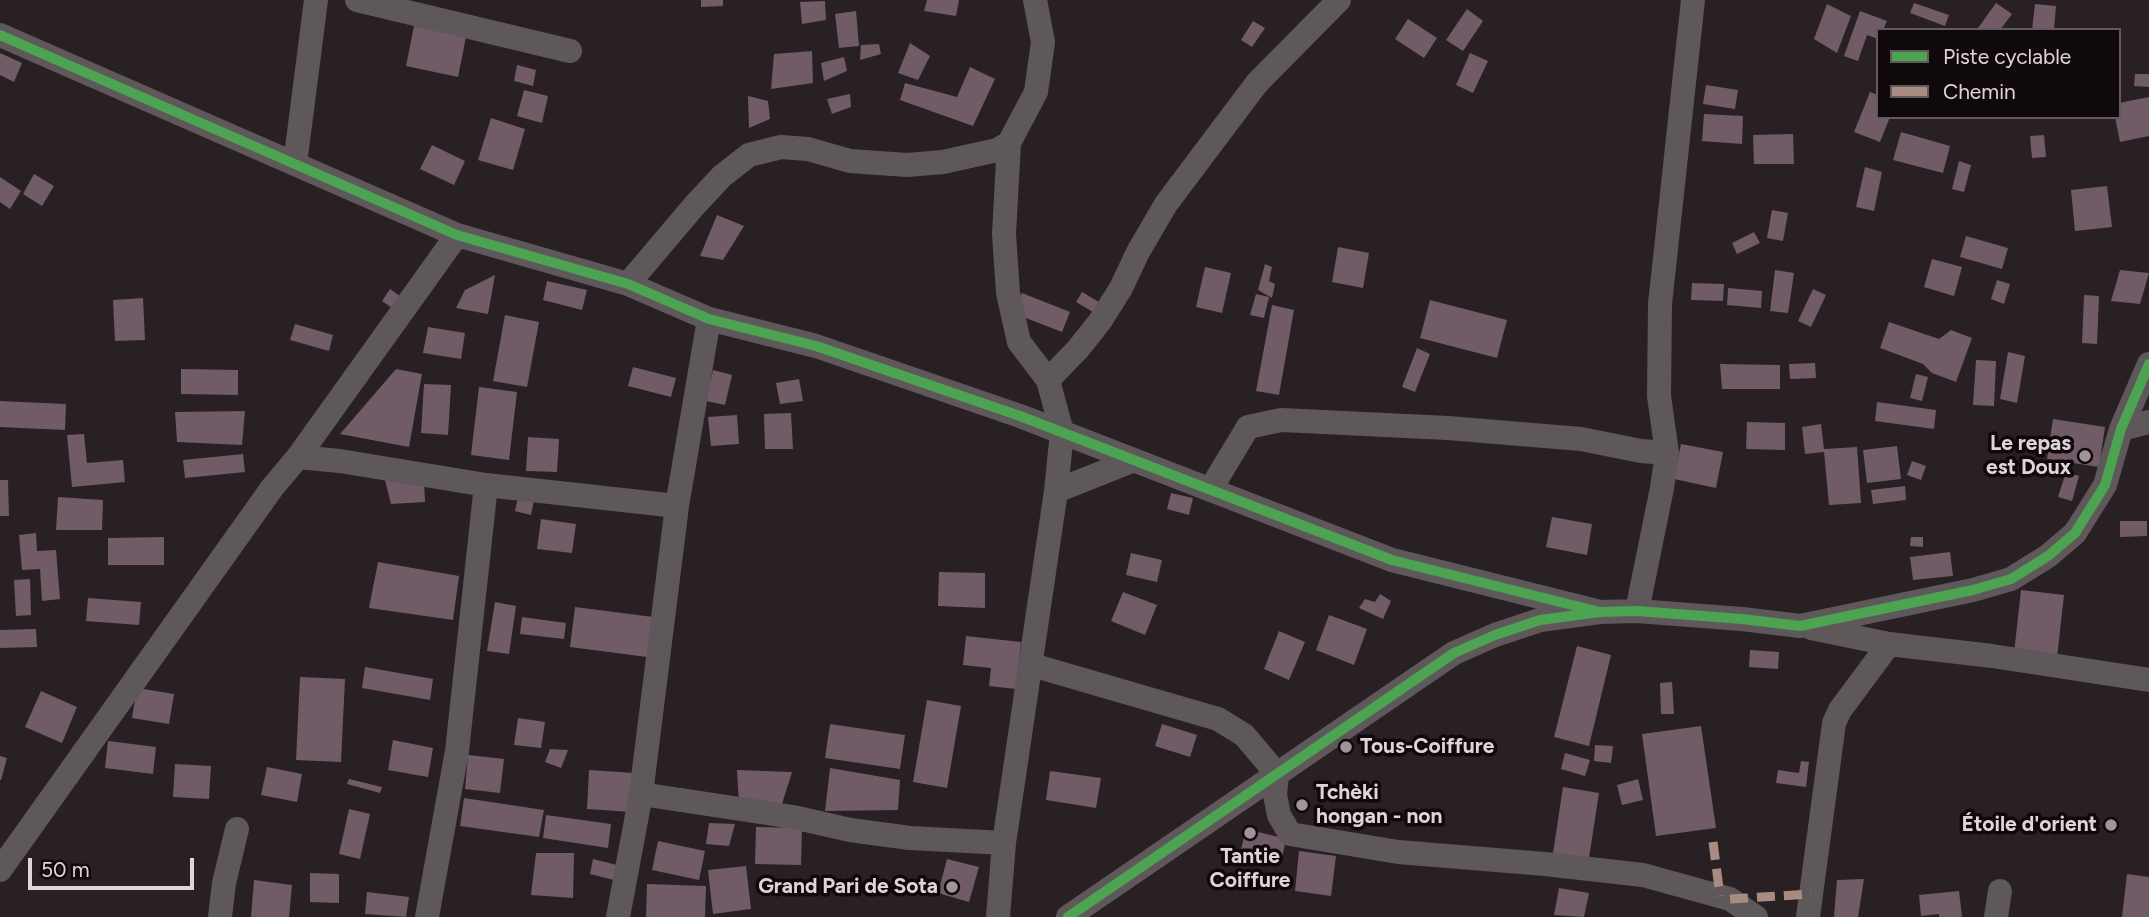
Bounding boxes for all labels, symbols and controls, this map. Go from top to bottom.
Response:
legend [1876,28,2121,119]
text: Piste cyclable [1943,44,2071,69]
text: Chemin [1943,79,2016,104]
place label: Le repas est Doux [1986,431,2071,481]
marker: Le repas est Doux [2077,448,2093,464]
place label: Tous-Coiffure [1360,734,1494,760]
marker: Tous-Coiffure [1338,739,1354,755]
place label: Tchèki hongan - non [1316,780,1442,830]
marker: Tchèki hongan - non [1294,797,1310,813]
place label: Étoile d'orient [1962,812,2097,838]
marker: Étoile d'orient [2103,817,2119,833]
marker: Tantie Coiffure [1242,825,1258,841]
scale bar [32,844,198,888]
place label: Tantie Coiffure [1210,844,1290,894]
text: 50 m [41,857,90,882]
place label: Grand Pari de Sota [758,874,938,900]
marker: Grand Pari de Sota [944,879,960,895]

